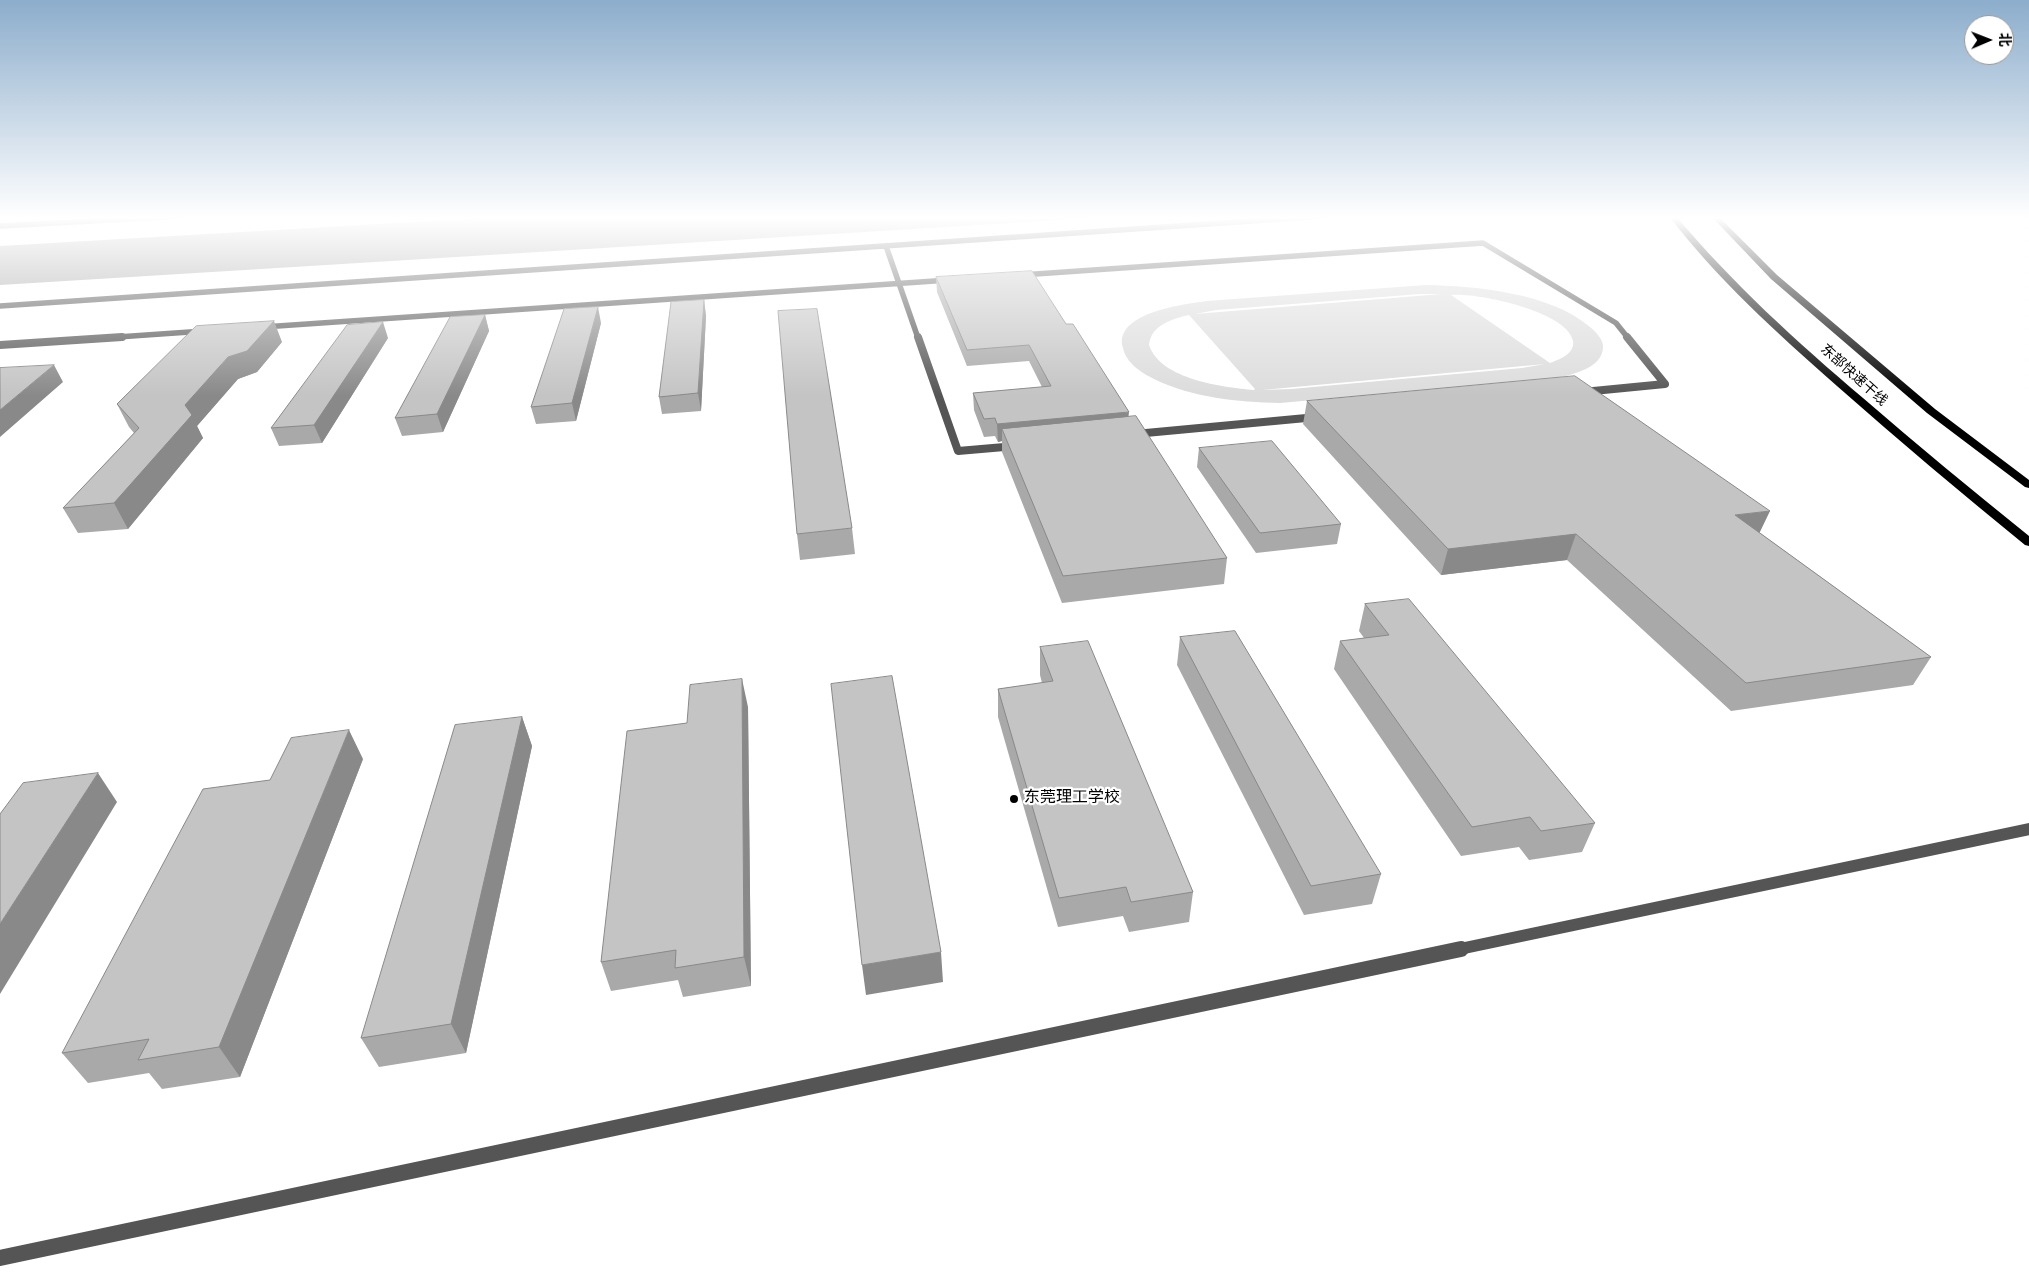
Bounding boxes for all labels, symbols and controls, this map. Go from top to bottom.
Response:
north arrow [1964,15,2014,65]
text: 北 [1995,33,2012,47]
street label: 东部快速干线 [1816,342,1890,410]
place label: 东莞理工学校 [1024,789,1120,809]
marker: 东莞理工学校 [1008,793,1020,805]

